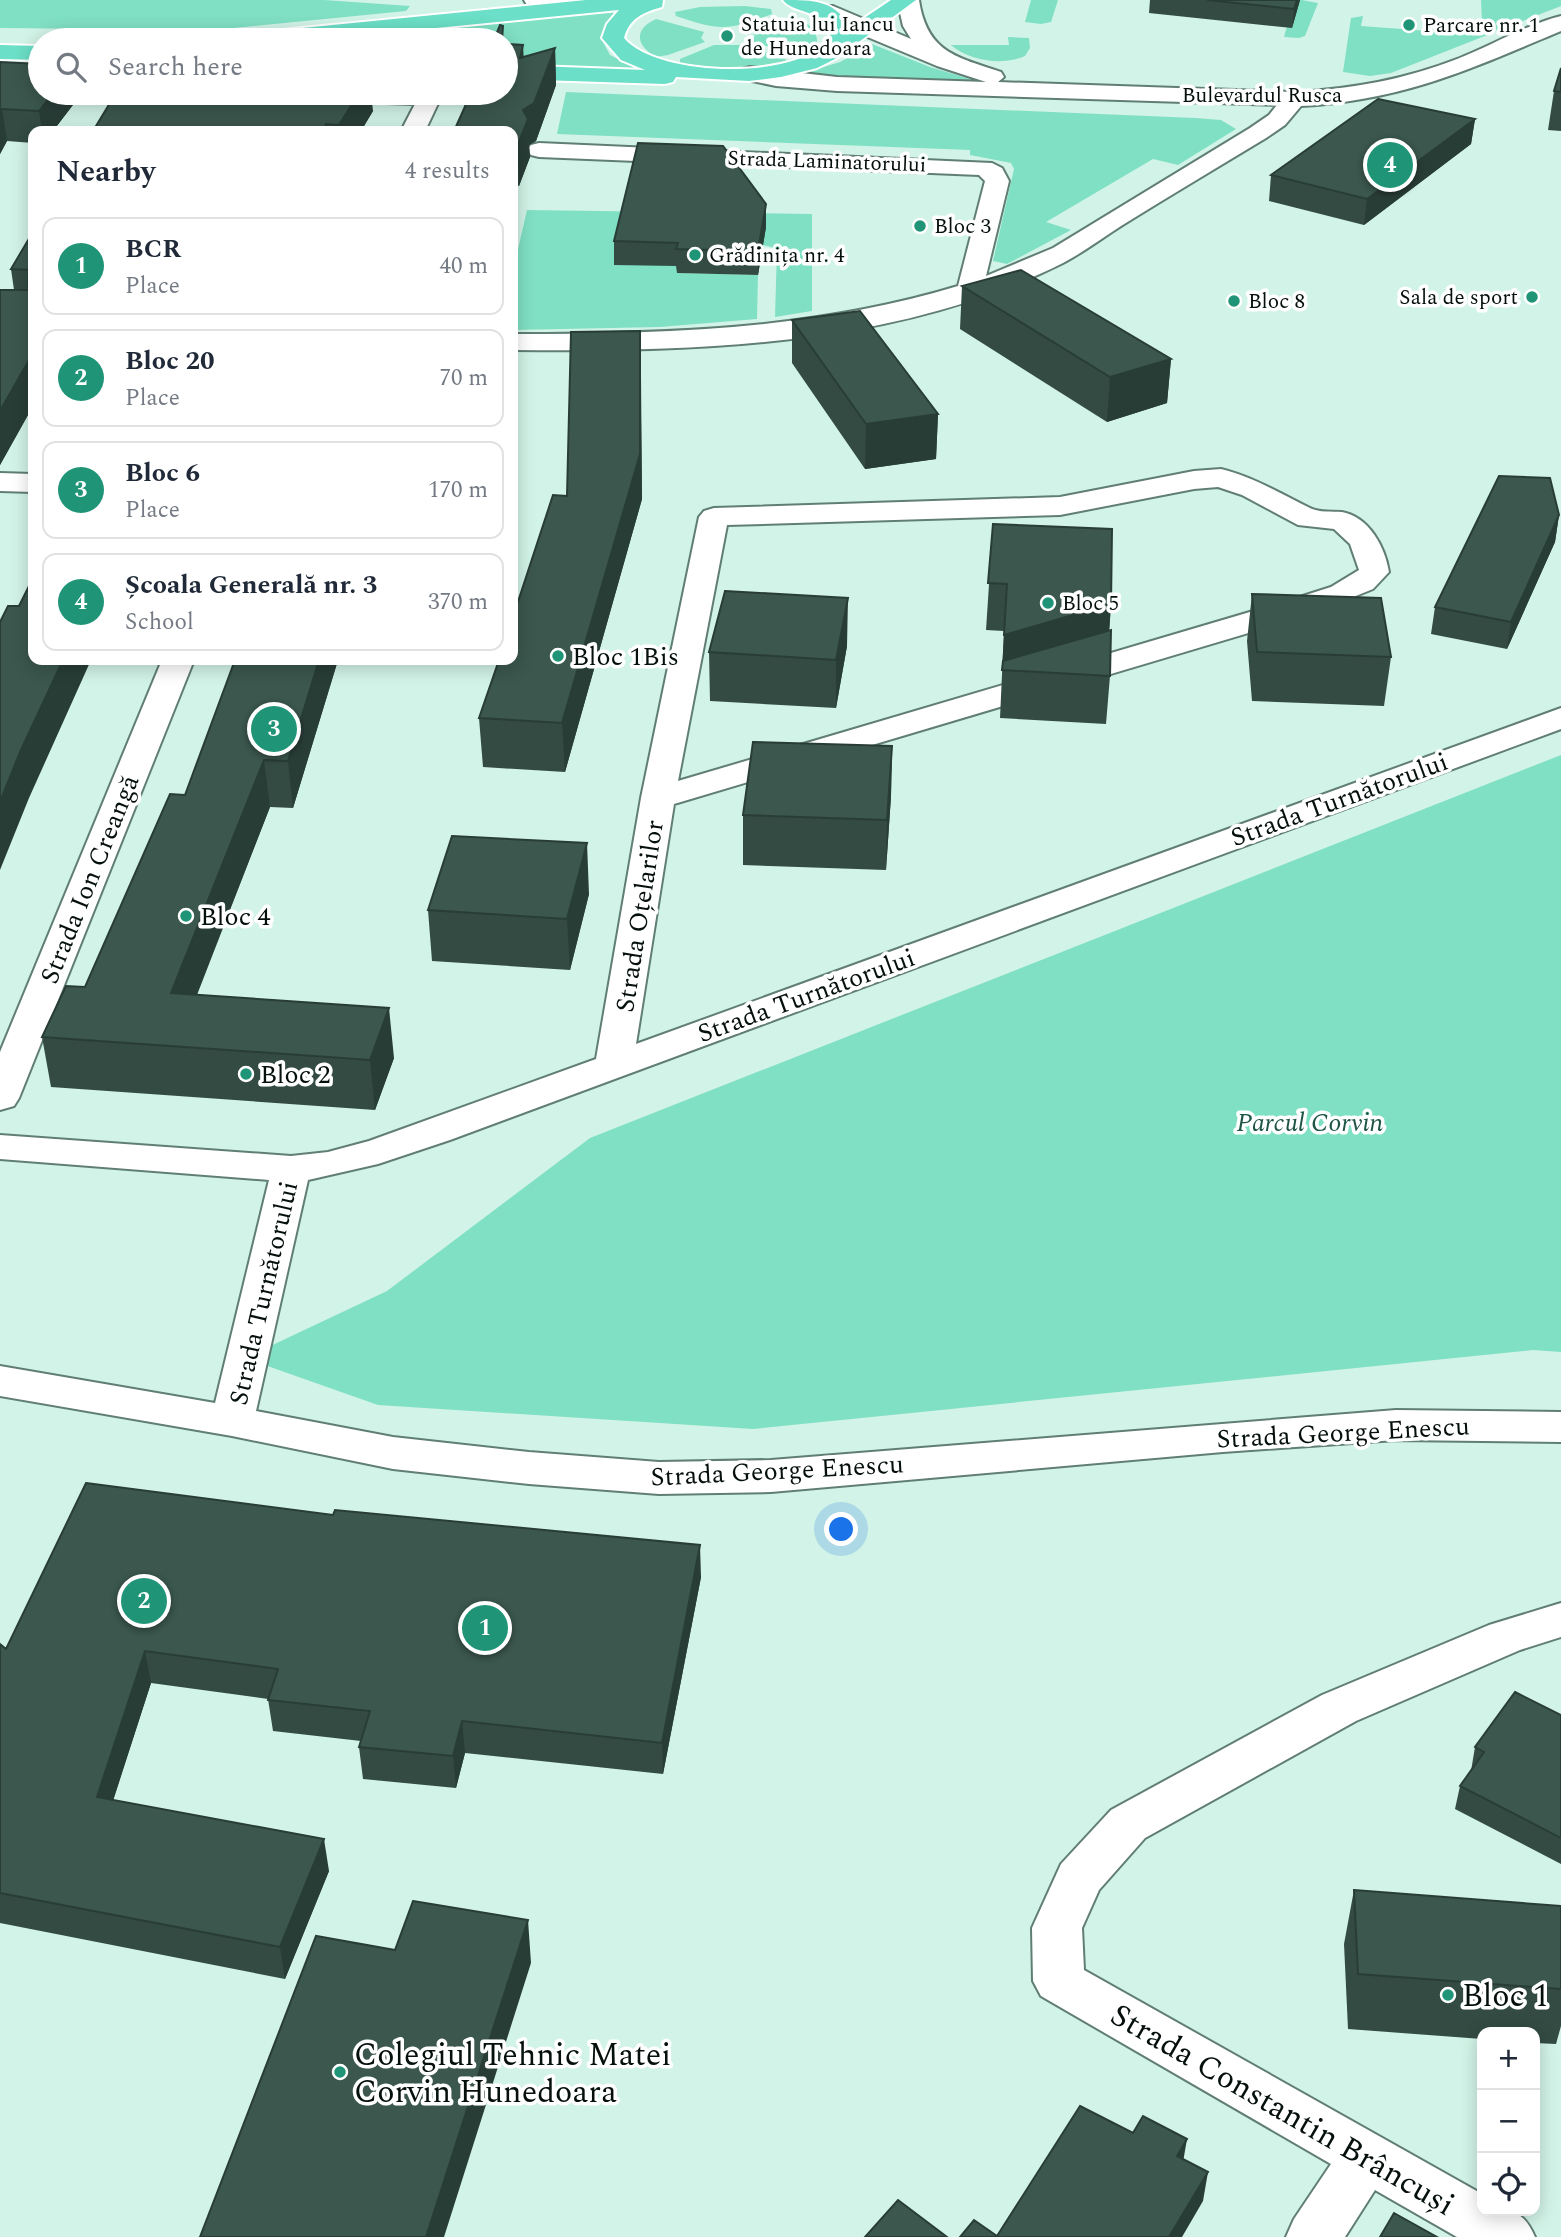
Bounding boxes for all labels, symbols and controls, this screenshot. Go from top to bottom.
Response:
place label: Statuia lui Iancu de Hunedoara [741,9,894,65]
place label: Parcare nr. 1 [1423,10,1539,42]
marker: Parcare nr. 1 [1401,17,1417,33]
search box [28,28,518,105]
marker: Statuia lui Iancu de Hunedoara [719,28,735,44]
text: Search here [108,47,243,87]
icon: search [52,48,90,86]
street label: Bulevardul Rusca [1182,80,1343,112]
pin: 4 [1367,139,1413,191]
street label: Strada Laminatorului [727,143,927,181]
text: Nearby [56,149,155,195]
text: 4 results [405,154,490,189]
place label: Bloc 3 [934,211,992,243]
marker: Bloc 3 [912,218,928,234]
text: BCR [125,229,181,269]
place label: Grădinița nr. 4 [709,240,845,272]
marker: Grădinița nr. 4 [687,247,703,263]
text: 1 [75,249,87,284]
text: 40 m [439,249,488,284]
text: Place [125,269,180,304]
place label: Sala de sport [1399,282,1518,314]
place label: Bloc 8 [1248,286,1305,318]
marker: Sala de sport [1524,289,1540,305]
marker: Bloc 8 [1226,293,1242,309]
text: Bloc 20 [125,341,215,381]
text: 2 [75,361,87,396]
text: 70 m [439,361,488,396]
text: Place [125,381,180,416]
text: Bloc 6 [125,453,200,493]
text: 3 [75,473,87,508]
text: 170 m [428,473,488,508]
text: Place [125,493,180,528]
text: Școala Generală nr. 3 [125,565,377,605]
text: 4 [75,585,87,620]
text: 370 m [428,585,488,620]
place label: Bloc 5 [1062,588,1119,620]
marker: Bloc 5 [1040,595,1056,611]
text: School [125,605,194,640]
place label: Bloc 1Bis [572,637,679,677]
marker: Bloc 1Bis [550,648,566,664]
pin: 3 [251,703,297,755]
street label: Strada Turnătorului [1225,742,1454,858]
street label: Strada Ion Creangă [30,768,150,990]
street label: Strada Oțelarilor [605,817,675,1015]
place label: Bloc 4 [200,897,271,937]
marker: Bloc 4 [178,908,194,924]
street label: Strada Turnătorului [692,938,921,1054]
place label: Bloc 2 [260,1055,331,1095]
marker: Bloc 2 [238,1066,254,1082]
park label: Parcul Corvin [1237,1103,1384,1143]
street label: Strada Turnătorului [219,1177,309,1409]
street label: Strada George Enescu [1215,1406,1471,1460]
street label: Strada George Enescu [649,1444,905,1498]
your location [824,1512,858,1546]
pin: 2 [121,1575,167,1627]
pin: 1 [462,1602,508,1654]
place label: Bloc 1 [1462,1972,1549,2021]
marker: Bloc 1 [1440,1987,1456,2003]
street label: Strada Constantin Brâncuși [1101,1991,1464,2229]
map controls [1477,2027,1540,2216]
button: + [1477,2027,1540,2090]
place label: Colegiul Tehnic Matei Corvin Hunedoara [354,2031,671,2117]
marker: Colegiul Tehnic Matei Corvin Hunedoara [332,2064,348,2080]
button: − [1477,2090,1540,2153]
button: locate [1477,2153,1540,2216]

